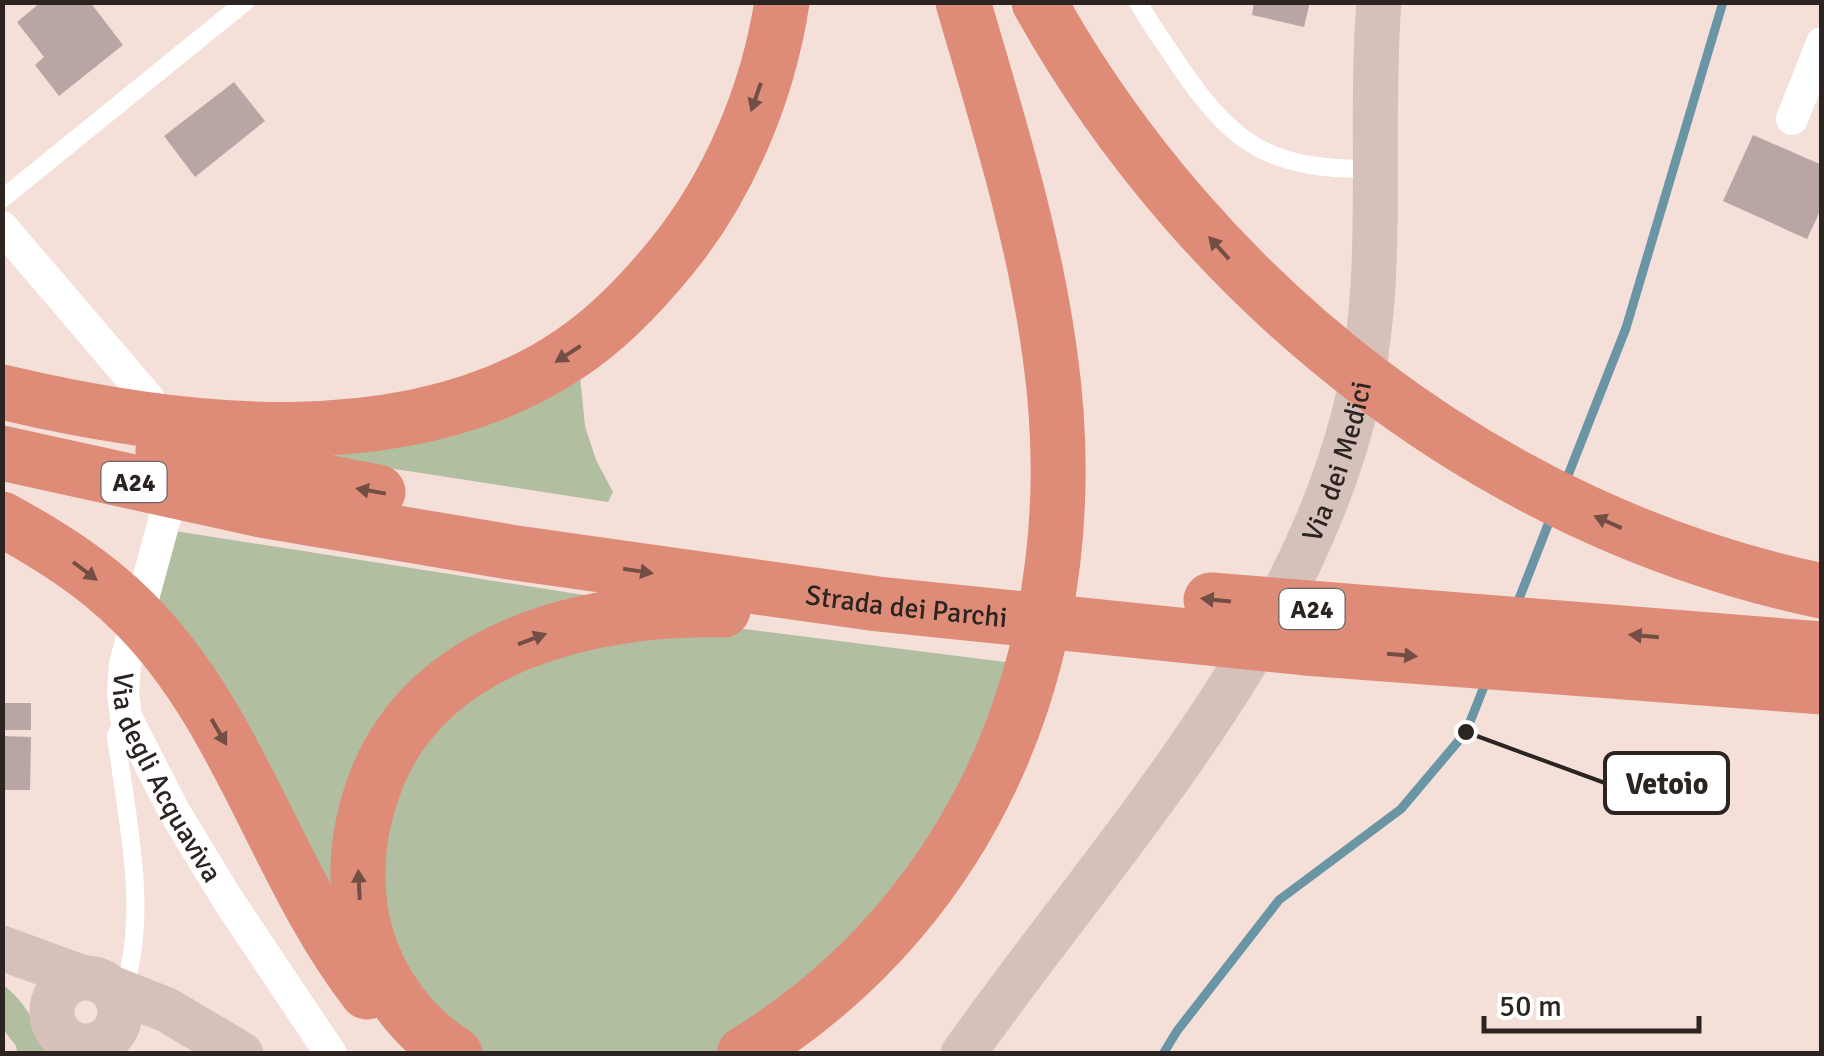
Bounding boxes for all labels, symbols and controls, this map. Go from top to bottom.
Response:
one-way arrow [748,82,763,112]
one-way arrow [1209,236,1231,261]
one-way arrow [555,344,582,362]
street label: Via dei Medici [1295,378,1379,547]
road number: A24 [102,462,166,502]
one-way arrow [355,483,386,498]
one-way arrow [1593,514,1622,531]
one-way arrow [72,561,98,580]
one-way arrow [623,564,655,580]
street label: Strada dei Parchi [803,578,1009,635]
road number: A24 [1280,589,1344,629]
one-way arrow [1199,592,1231,608]
one-way arrow [1628,627,1660,643]
one-way arrow [517,630,547,646]
one-way arrow [1387,648,1418,664]
street label: Via degli Acquaviva [105,671,229,888]
one-way arrow [210,718,227,746]
callout: Vetoio [1605,753,1728,813]
text: Vetoio [1626,766,1708,803]
one-way arrow [351,869,367,900]
scale bar [1484,971,1699,1033]
text: 50 m [1499,988,1562,1025]

